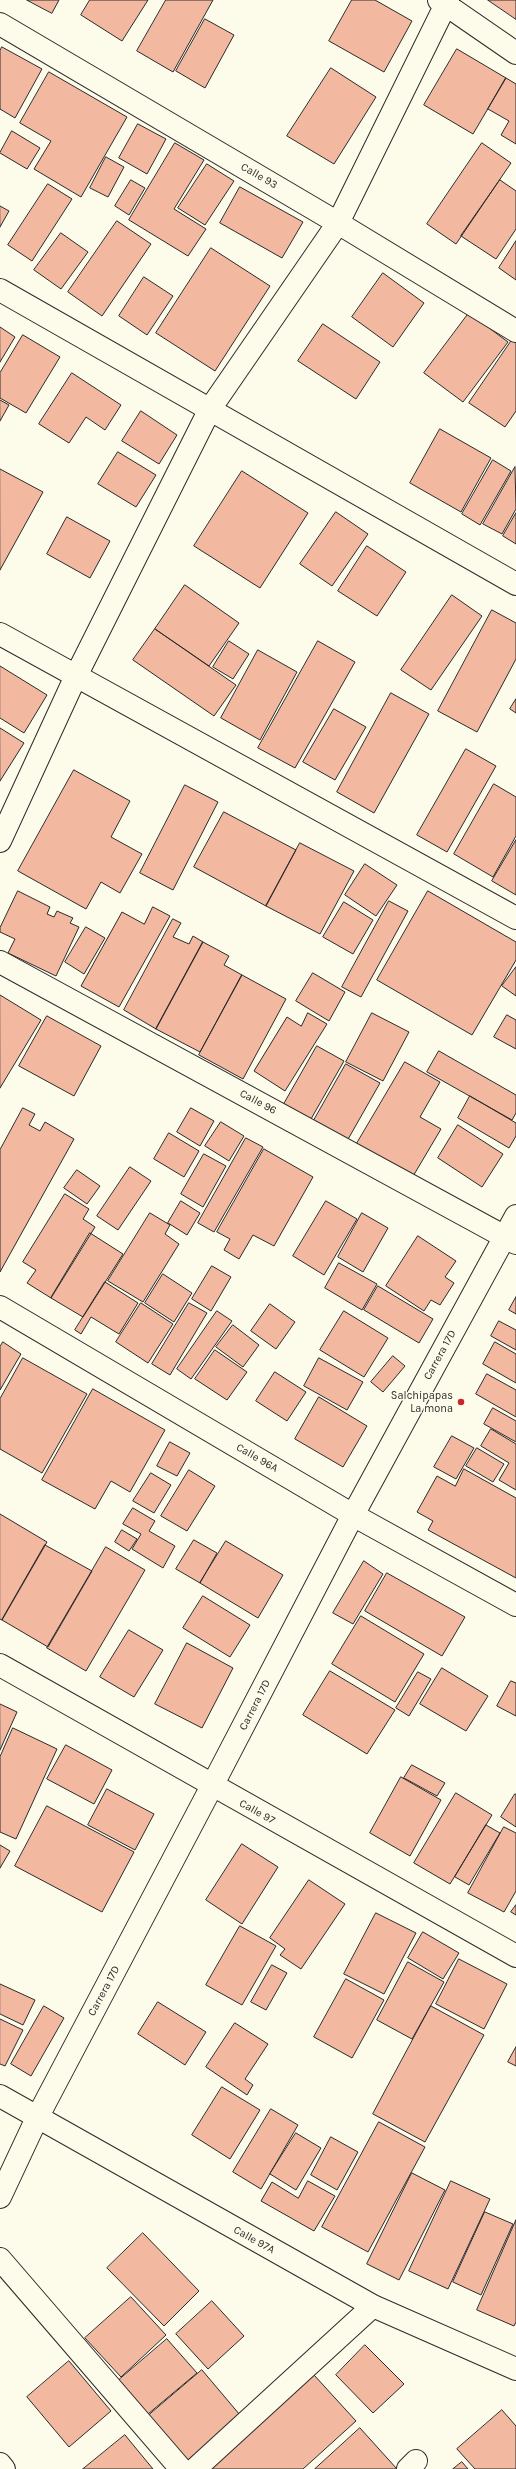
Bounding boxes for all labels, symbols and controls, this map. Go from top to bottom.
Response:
street label: Calle 93 [238,160,280,192]
street label: Calle 96 [237,1087,279,1117]
street label: Carrera 17D [421,1328,459,1382]
place label: Salchipapas La mona [391,1389,453,1415]
marker: Salchipapas La mona [456,1397,466,1407]
street label: Calle 96A [234,1441,280,1475]
street label: Carrera 17D [237,1677,273,1733]
street label: Calle 97 [237,1797,277,1827]
street label: Carrera 17D [85,1964,123,2018]
street label: Calle 97A [231,2223,277,2257]

